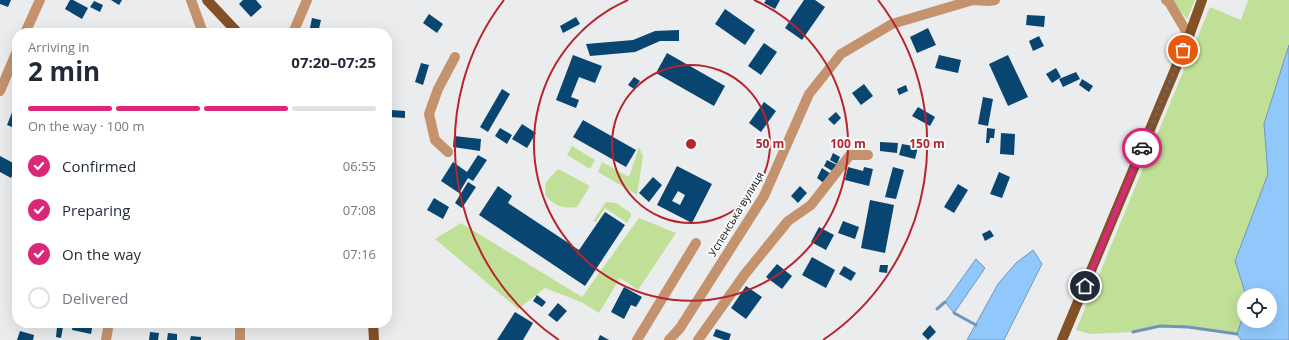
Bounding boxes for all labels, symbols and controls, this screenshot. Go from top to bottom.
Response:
pin [1166,33,1200,67]
text: Arriving in [28,38,90,56]
icon: bag [1172,39,1194,61]
text: 07:20–07:25 [291,52,376,72]
text: 2 min [28,53,100,89]
text: On the way · 100 m [28,117,144,135]
courier [1122,128,1162,168]
text: 50 m [756,135,784,152]
text: 100 m [830,135,866,152]
text: 150 m [909,135,945,152]
centre of rings [684,137,698,151]
icon: car [1131,137,1153,159]
icon: check [28,155,50,177]
text: Confirmed [62,156,136,176]
text: 06:55 [343,157,376,175]
street label: Успенська вулиця [704,169,767,259]
icon: check [28,199,50,221]
text: Preparing [62,200,130,220]
text: 07:08 [343,201,376,219]
icon: check [28,243,50,265]
text: On the way [62,244,141,264]
text: 07:16 [343,245,376,263]
pin [1068,269,1102,303]
icon: home [1074,275,1096,297]
text: Delivered [62,288,129,308]
map controls [1237,288,1277,328]
button: locate [1237,288,1277,328]

